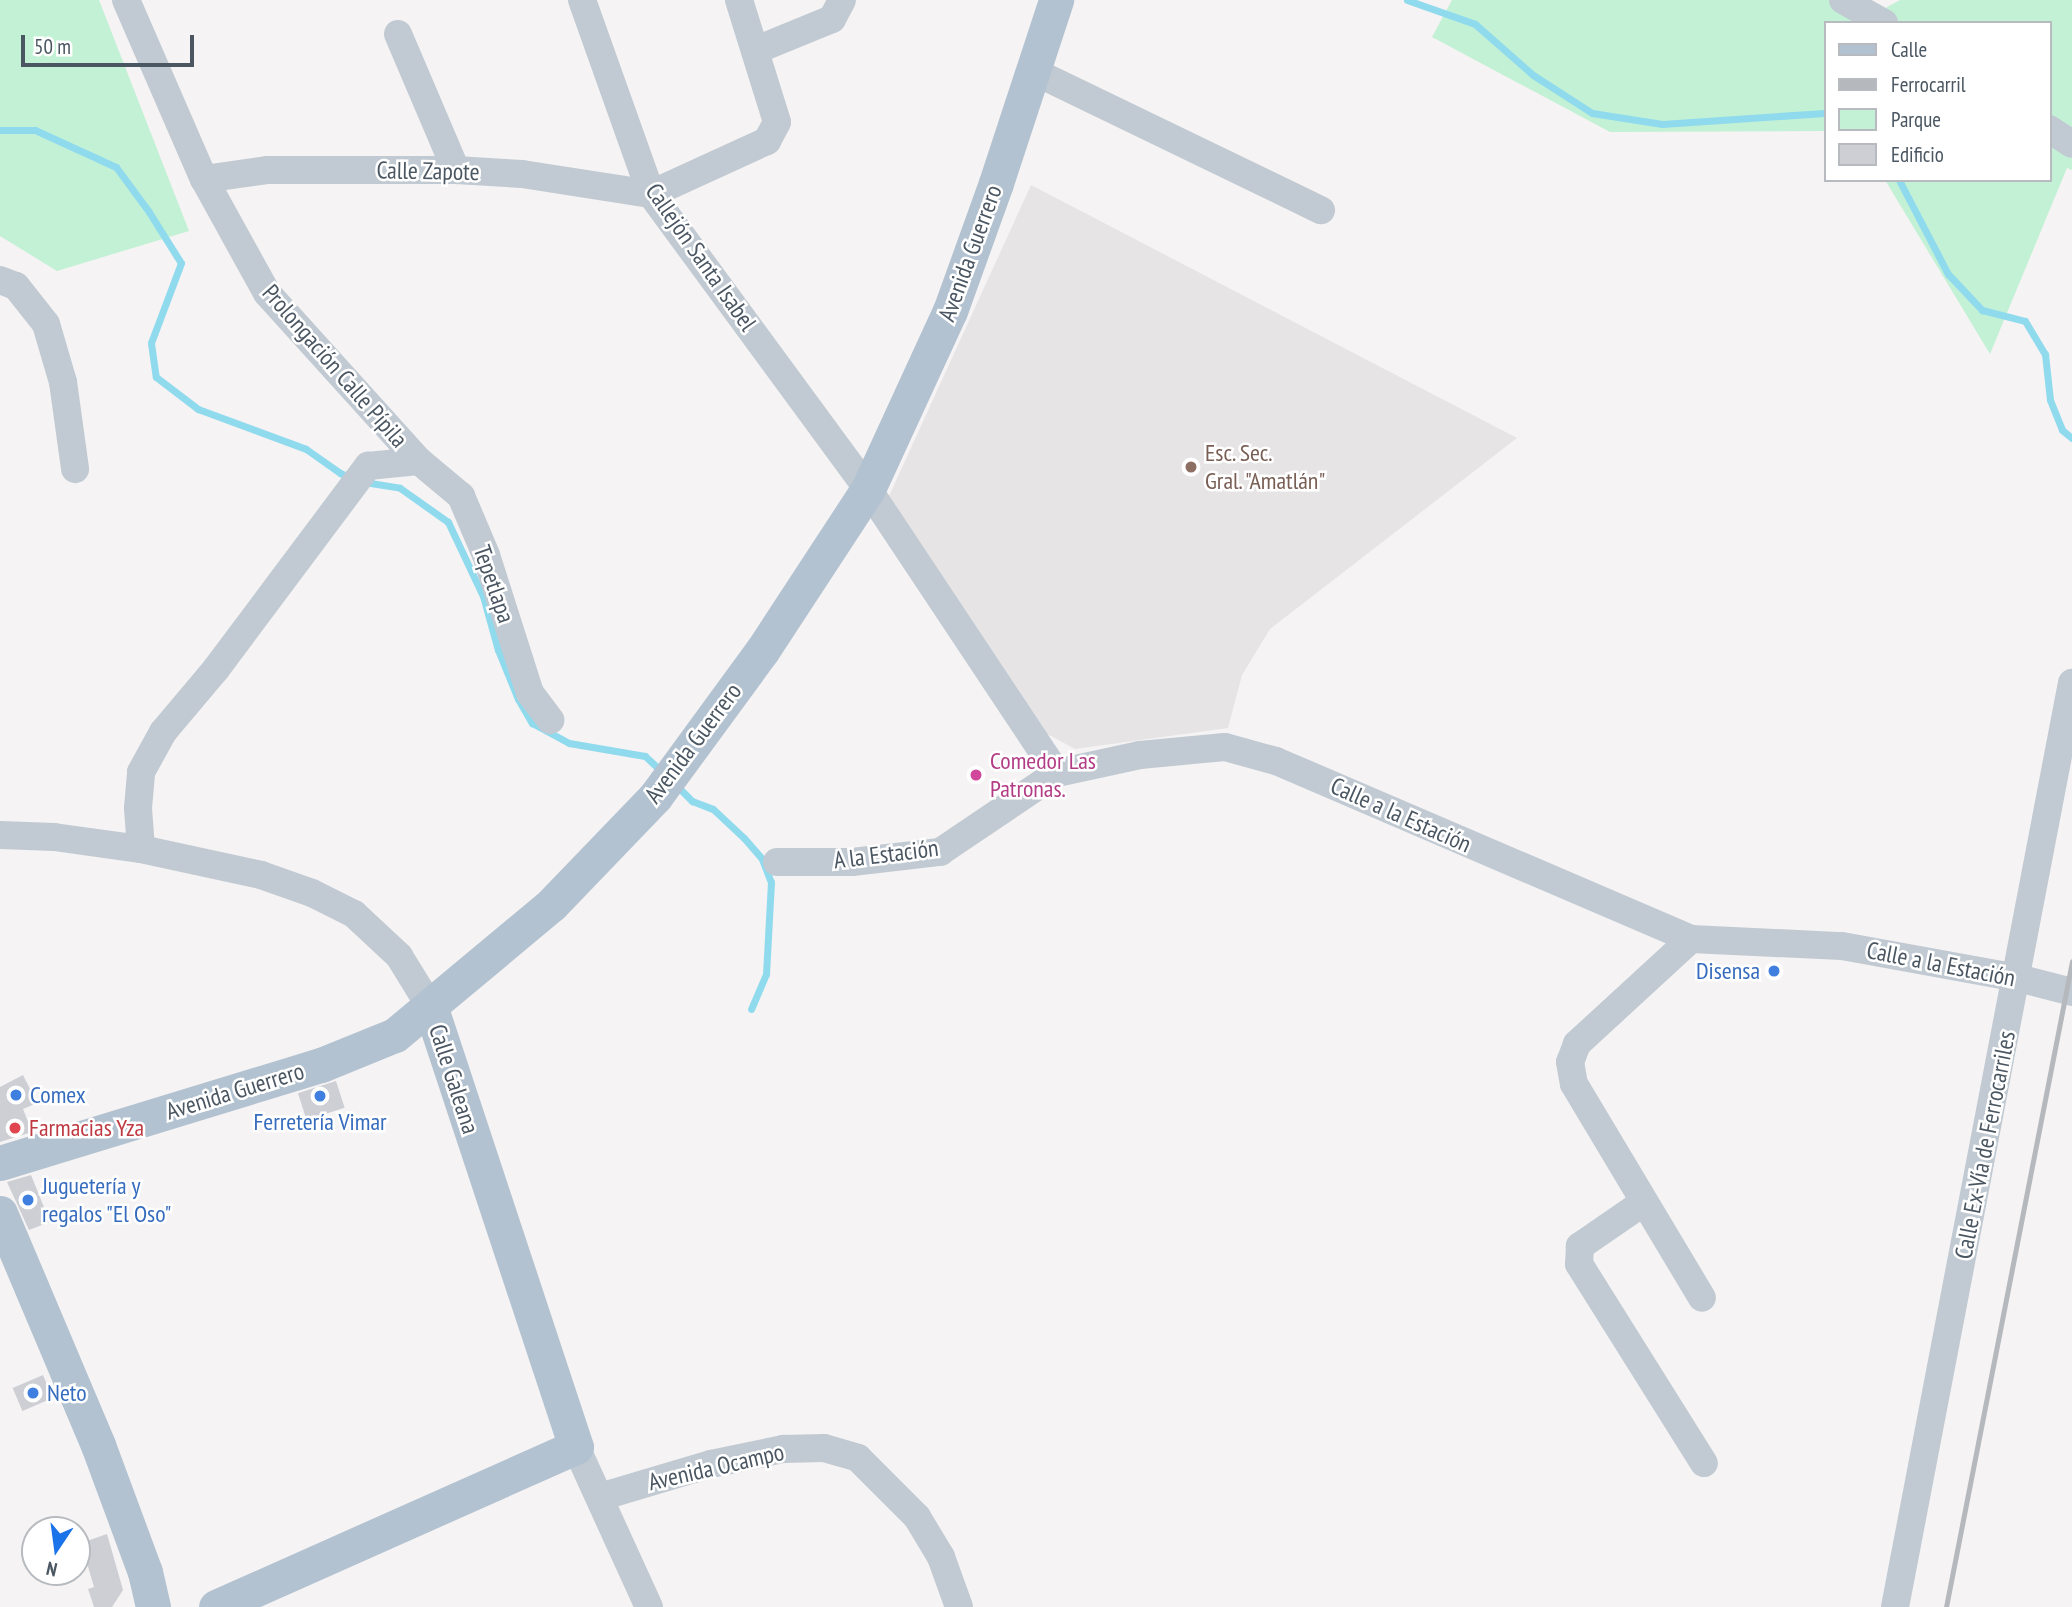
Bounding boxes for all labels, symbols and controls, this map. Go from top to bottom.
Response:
scale bar [24,21,198,65]
legend [1824,21,2051,182]
text: 50 m [34,33,71,60]
text: Calle [1891,36,1927,63]
text: Ferrocarril [1891,71,1966,98]
text: Parque [1891,106,1941,133]
text: Edificio [1891,141,1944,168]
street label: Calle Zapote [376,156,480,186]
street label: Callejón Santa Isabel [639,178,763,336]
street label: Avenida Guerrero [932,181,1008,325]
street label: Prolongación Calle Pípila [256,279,414,453]
place label: Esc. Sec. Gral. "Amatlán" [1205,439,1328,495]
marker: Esc. Sec. Gral. "Amatlán" [1183,459,1199,475]
street label: Tepetlapa [467,541,521,627]
street label: Avenida Guerrero [639,677,747,809]
place label: Comedor Las Patronas. [990,747,1096,803]
marker: Comedor Las Patronas. [968,767,984,783]
street label: Calle a la Estación [1326,771,1476,859]
street label: A la Estación [832,833,940,875]
street label: Calle a la Estación [1864,935,2018,993]
place label: Disensa [1696,957,1760,985]
marker: Disensa [1766,963,1782,979]
street label: Calle Galeana [423,1021,485,1137]
street label: Calle Ex-Vía de Ferrocarriles [1949,1029,2021,1261]
street label: Avenida Guerrero [163,1056,307,1126]
place label: Comex [30,1081,86,1109]
marker: Comex [8,1087,24,1103]
marker: Ferretería Vimar [312,1088,328,1104]
place label: Ferretería Vimar [253,1108,387,1136]
place label: Farmacias Yza [29,1114,145,1142]
marker: Farmacias Yza [7,1120,23,1136]
place label: Juguetería y regalos "El Oso" [42,1172,173,1228]
marker: Juguetería y regalos "El Oso" [20,1192,36,1208]
place label: Neto [47,1379,87,1407]
marker: Neto [25,1385,41,1401]
street label: Avenida Ocampo [645,1437,787,1497]
north arrow [21,1516,91,1586]
text: N [44,1557,59,1582]

